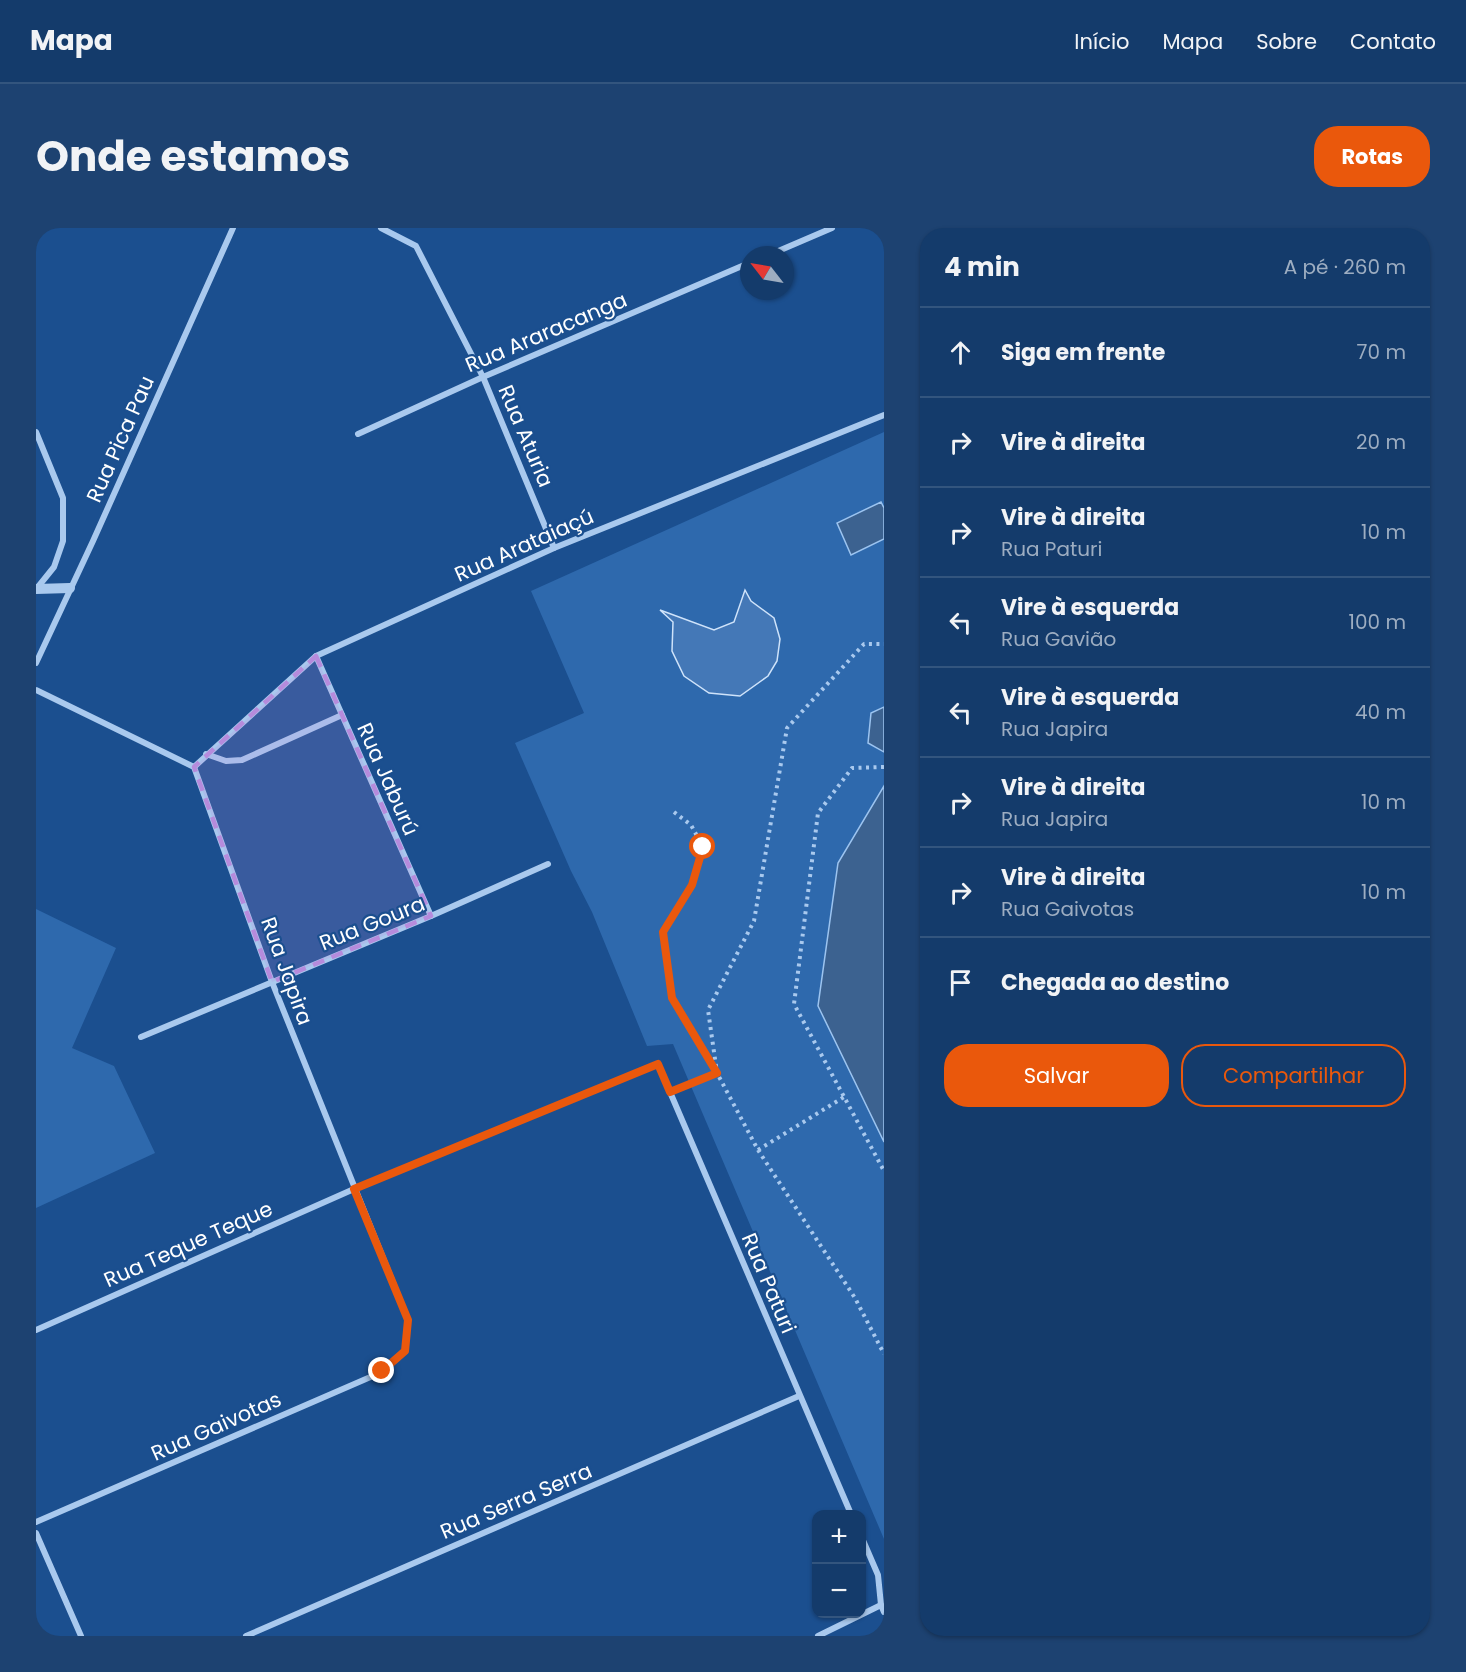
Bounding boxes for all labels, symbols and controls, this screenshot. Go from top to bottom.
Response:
text: Mapa [30,21,113,60]
text: Início [1074,27,1129,56]
text: Mapa [1162,27,1223,56]
text: Sobre [1256,27,1317,56]
text: Contato [1350,27,1436,56]
button: Rotas [1314,126,1430,187]
text: Onde estamos [36,127,350,186]
north arrow [740,246,794,300]
text: 4 min [944,249,1020,285]
text: A pé · 260 m [1284,253,1406,281]
street label: Rua Araracanga [461,285,631,379]
icon: ahead [944,336,977,369]
text: Siga em frente [1001,337,1165,368]
text: 70 m [1357,338,1406,366]
street label: Rua Pica Pau [79,371,161,507]
street label: Rua Aturia [491,380,561,492]
icon: right [944,426,977,459]
text: Vire à direita [1001,427,1146,458]
text: 20 m [1356,428,1406,456]
street label: Rua Arataiaçú [450,501,598,589]
text: Vire à direita [1001,502,1146,533]
icon: right [944,516,977,549]
text: 10 m [1361,518,1406,546]
text: Rua Paturi [1001,535,1102,563]
text: Vire à esquerda [1001,592,1179,623]
icon: left [944,606,977,639]
text: 100 m [1349,608,1406,636]
text: Rua Gavião [1001,625,1116,653]
text: Vire à esquerda [1001,682,1179,713]
icon: left [944,696,977,729]
text: 40 m [1355,698,1406,726]
text: Rua Japira [1001,715,1108,743]
street label: Rua Jaburú [350,718,426,840]
text: Vire à direita [1001,772,1146,803]
icon: right [944,786,977,819]
text: 10 m [1361,788,1406,816]
text: Rua Japira [1001,805,1108,833]
route start [689,833,715,859]
text: Vire à direita [1001,862,1146,893]
icon: right [944,876,977,909]
text: 10 m [1361,878,1406,906]
street label: Rua Goura [315,889,429,957]
text: Rua Gaivotas [1001,895,1134,923]
street label: Rua Japira [254,913,320,1029]
icon: arrive [944,966,977,999]
text: Chegada ao destino [1001,967,1229,998]
button: Salvar [944,1044,1169,1107]
button: Compartilhar [1181,1044,1406,1107]
street label: Rua Teque Teque [99,1194,277,1294]
street label: Rua Paturi [735,1228,803,1338]
route end [368,1357,394,1383]
street label: Rua Gaivotas [146,1384,286,1468]
street label: Rua Serra Serra [436,1456,596,1546]
map controls [812,1510,866,1618]
button: + [812,1510,866,1564]
button: − [812,1564,866,1618]

